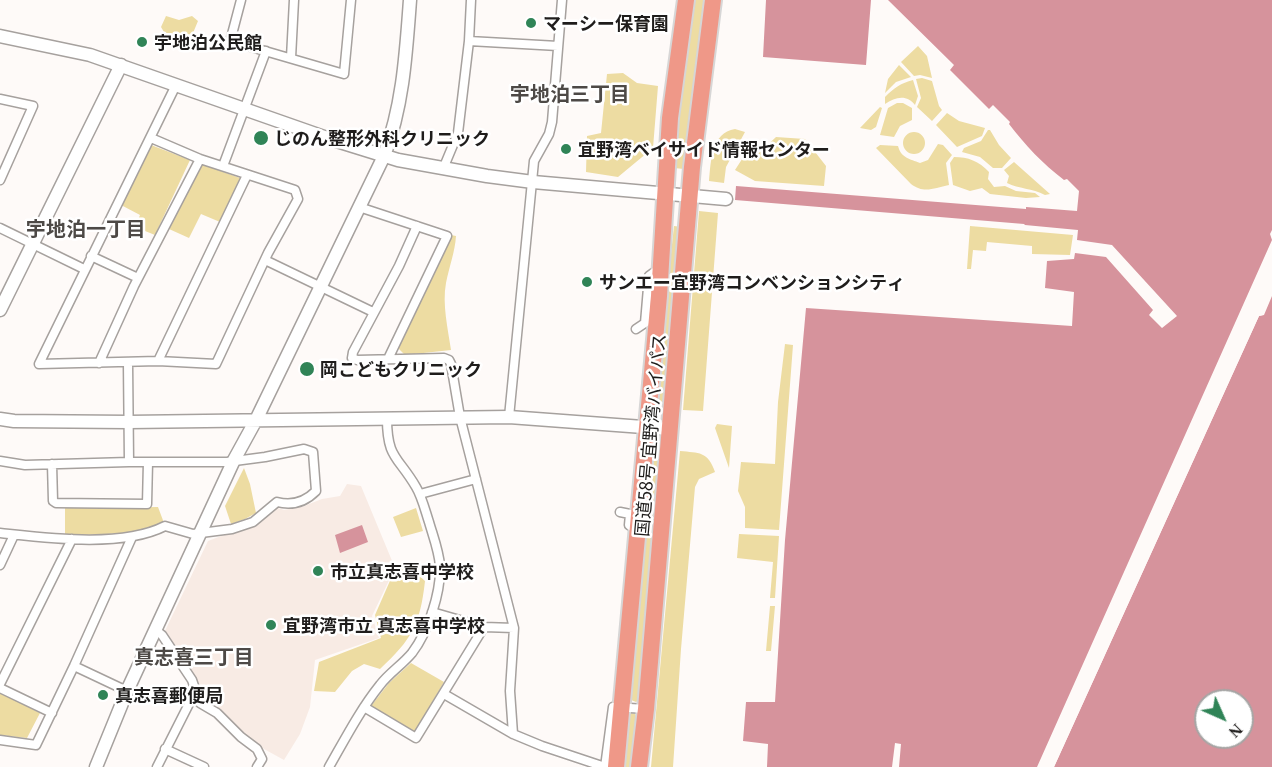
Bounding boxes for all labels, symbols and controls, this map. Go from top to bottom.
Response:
place label: マーシー保育園 [543,12,669,34]
marker: マーシー保育園 [524,16,538,30]
place label: 宇地泊公民館 [154,31,262,53]
marker: 宇地泊公民館 [135,35,149,49]
district label: 宇地泊三丁目 [510,81,630,105]
place label: じのん整形外科クリニック [274,127,490,149]
marker: じのん整形外科クリニック [252,129,270,147]
place label: 宜野湾ベイサイド情報センター [578,138,830,160]
marker: 宜野湾ベイサイド情報センター [559,142,573,156]
district label: 宇地泊一丁目 [26,216,146,240]
place label: サンエー宜野湾コンベンションシティ [599,271,905,293]
marker: サンエー宜野湾コンベンションシティ [580,275,594,289]
street label: 国道58号 宜野湾バイパス [630,332,670,538]
place label: 岡こどもクリニック [320,358,482,380]
marker: 岡こどもクリニック [298,360,316,378]
place label: 市立真志喜中学校 [330,560,474,582]
marker: 市立真志喜中学校 [311,564,325,578]
place label: 宜野湾市立 真志喜中学校 [283,614,485,636]
marker: 宜野湾市立 真志喜中学校 [264,618,278,632]
district label: 真志喜三丁目 [134,644,254,668]
place label: 真志喜郵便局 [115,684,223,706]
marker: 真志喜郵便局 [96,688,110,702]
north arrow [1194,689,1254,749]
text: N [1226,721,1246,741]

